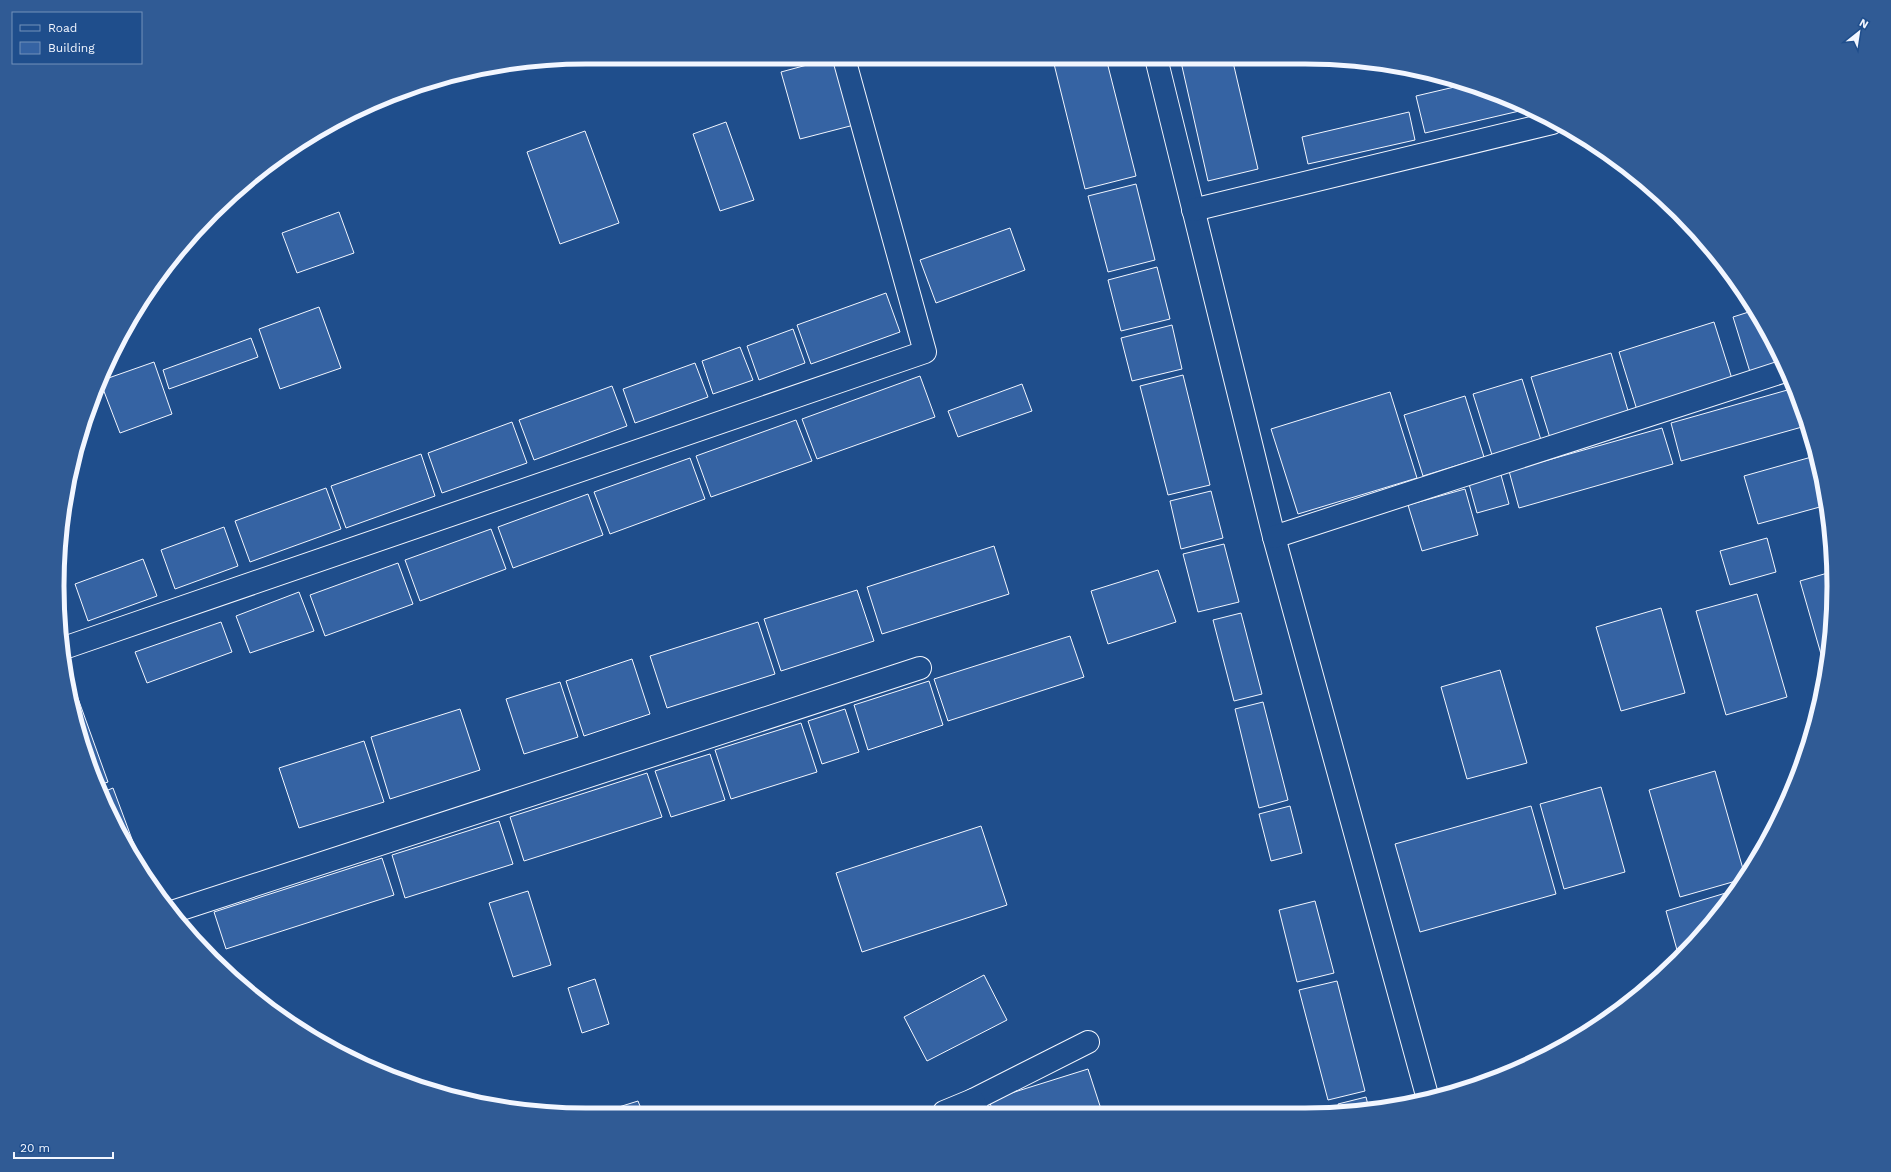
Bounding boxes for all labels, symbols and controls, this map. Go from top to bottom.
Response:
legend [12,12,142,64]
north arrow [1839,12,1879,52]
text: N [1857,16,1871,31]
text: Road [48,21,77,35]
text: Building [48,41,95,55]
scale bar [14,1134,113,1160]
text: 20 m [20,1141,50,1155]

